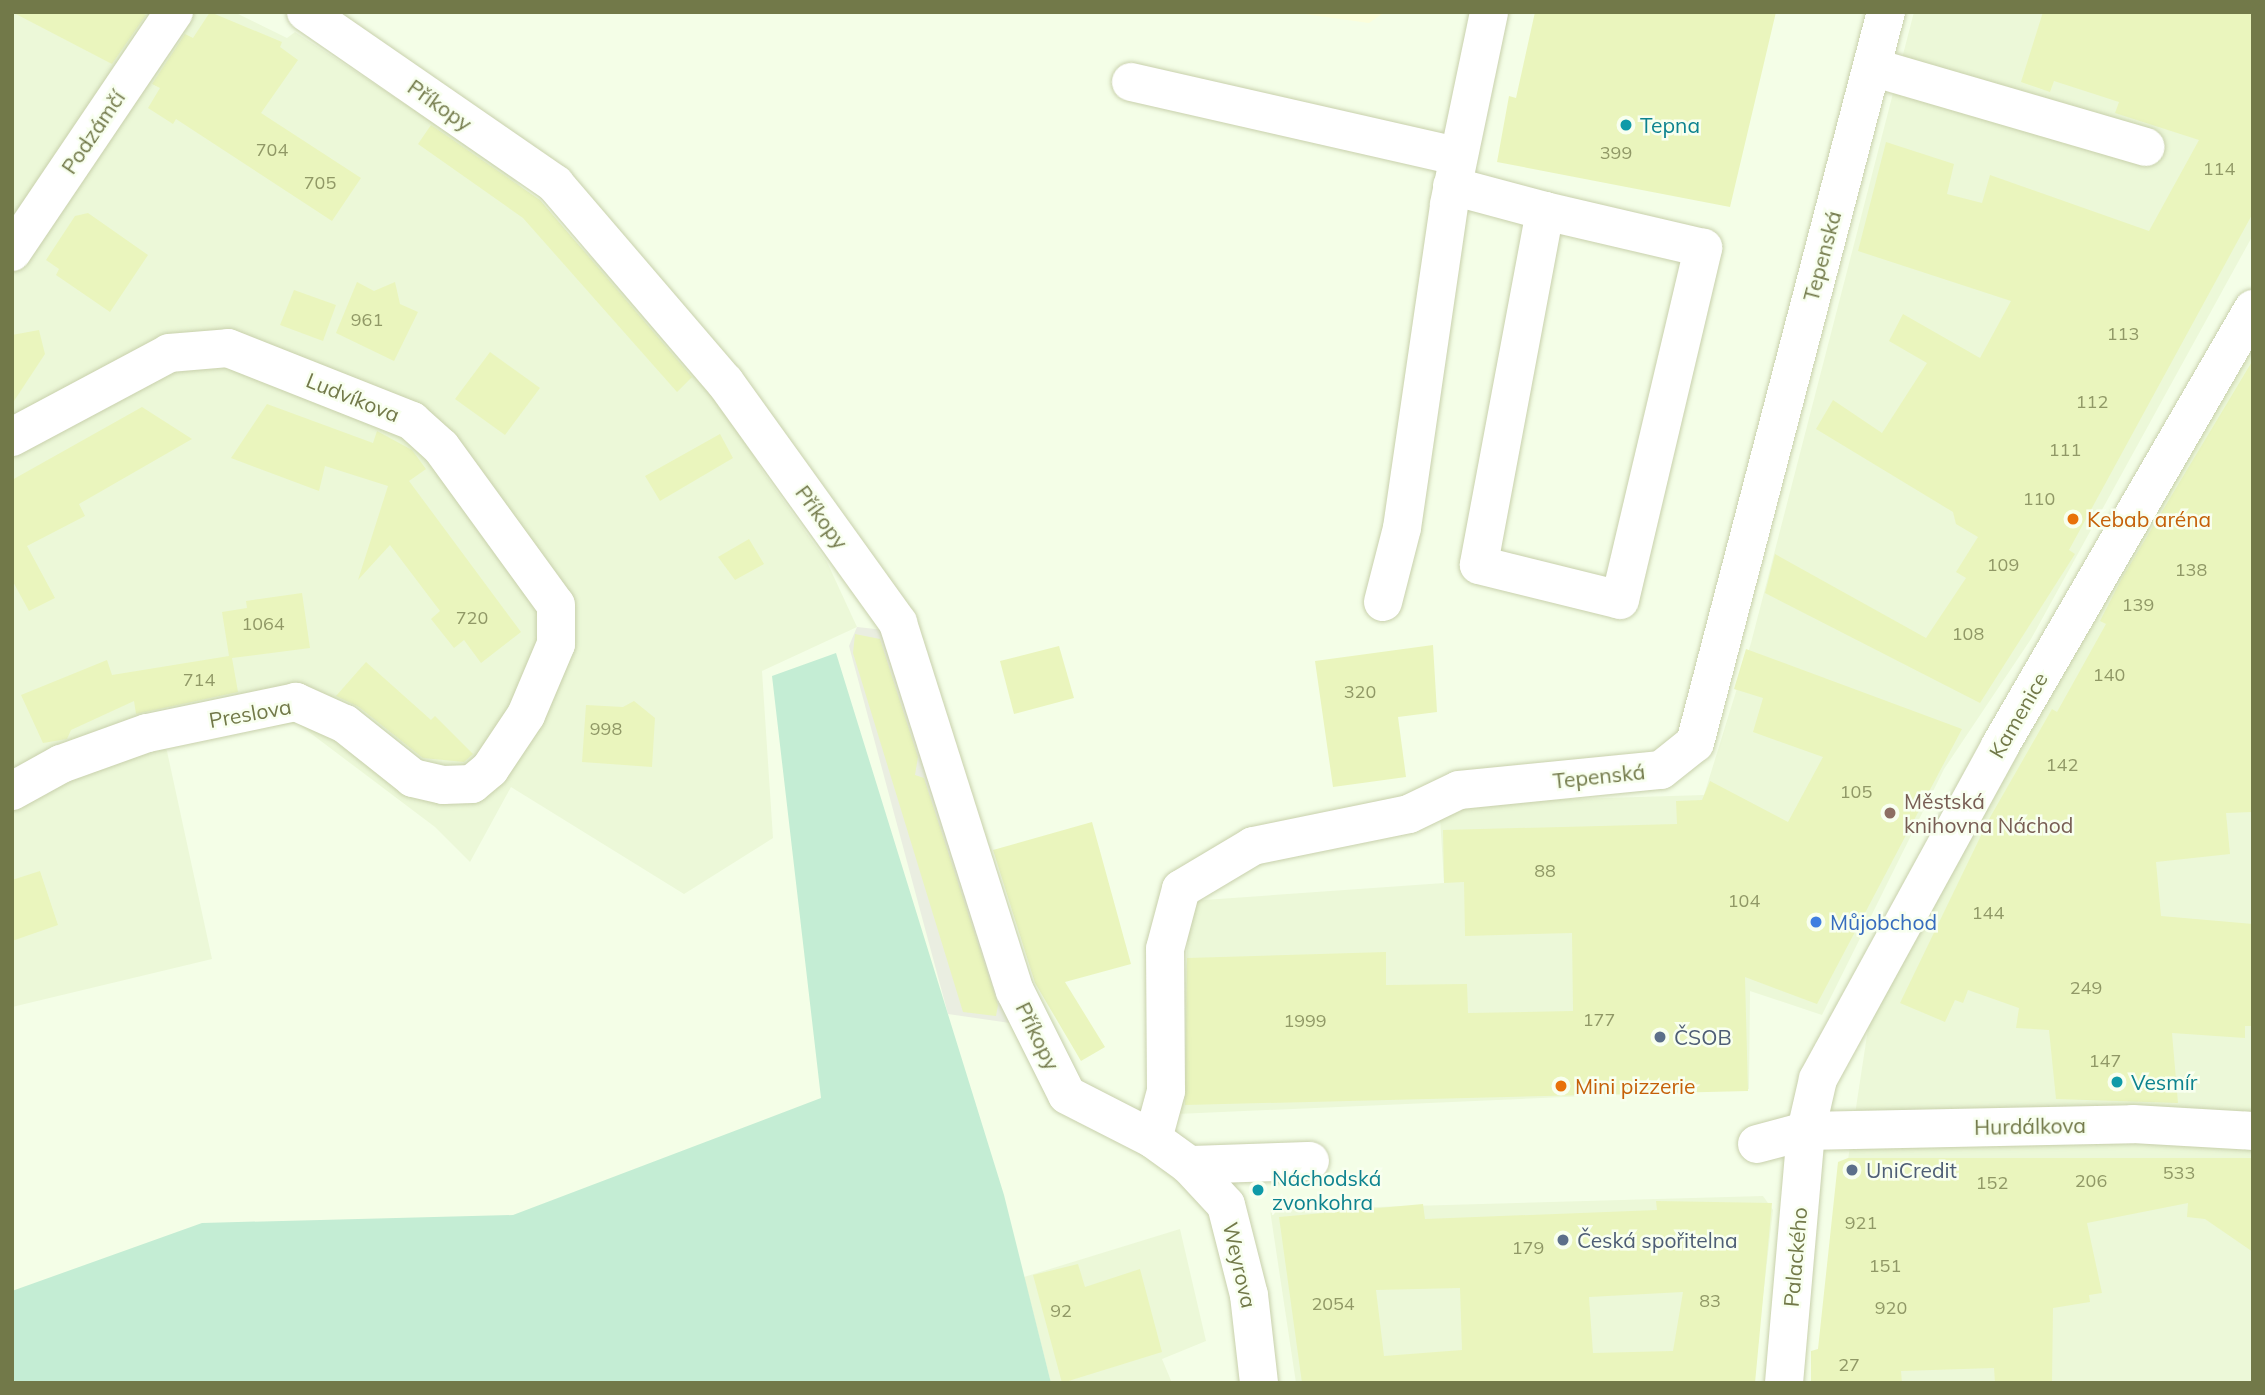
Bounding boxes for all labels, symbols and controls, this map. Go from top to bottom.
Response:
street label: Příkopy [403,74,477,136]
street label: Podzámčí [56,86,130,178]
place label: Tepna [1640,112,1700,138]
marker: Tepna [1618,117,1634,133]
house number: 704 [256,139,288,161]
house number: 399 [1600,142,1632,164]
house number: 114 [2203,158,2235,180]
house number: 705 [304,172,336,194]
street label: Tepenská [1798,208,1846,304]
house number: 961 [351,309,383,331]
house number: 113 [2107,323,2139,345]
street label: Ludvíkova [303,367,403,427]
house number: 112 [2076,391,2108,413]
house number: 111 [2049,439,2081,461]
street label: Příkopy [791,480,853,554]
house number: 110 [2023,488,2055,510]
place label: Kebab aréna [2087,506,2211,532]
marker: Kebab aréna [2065,511,2081,527]
house number: 109 [1987,554,2019,576]
house number: 138 [2175,559,2207,581]
house number: 139 [2122,594,2154,616]
house number: 720 [456,607,488,629]
house number: 1064 [241,613,285,635]
house number: 108 [1952,623,1984,645]
house number: 140 [2093,664,2125,686]
street label: Kamenice [1983,668,2053,762]
house number: 714 [183,669,215,691]
house number: 320 [1344,681,1376,703]
street label: Preslova [207,693,293,733]
house number: 998 [590,718,622,740]
house number: 142 [2046,754,2078,776]
street label: Tepenská [1552,759,1646,793]
house number: 105 [1840,781,1872,803]
place label: Městská knihovna Náchod [1904,788,2073,838]
marker: Městská knihovna Náchod [1882,805,1898,821]
house number: 88 [1534,860,1556,882]
house number: 104 [1728,890,1760,912]
house number: 144 [1972,902,2004,924]
place label: Můjobchod [1830,909,1937,935]
marker: Můjobchod [1808,914,1824,930]
house number: 249 [2070,977,2102,999]
street label: Příkopy [1011,998,1065,1074]
house number: 177 [1583,1009,1615,1031]
house number: 1999 [1283,1010,1327,1032]
place label: ČSOB [1674,1024,1732,1050]
marker: ČSOB [1652,1029,1668,1045]
house number: 147 [2089,1050,2121,1072]
place label: Vesmír [2131,1069,2197,1095]
place label: Mini pizzerie [1575,1073,1695,1099]
marker: Vesmír [2109,1074,2125,1090]
marker: Mini pizzerie [1553,1078,1569,1094]
street label: Hurdálkova [1974,1112,2086,1140]
place label: UniCredit [1866,1157,1957,1183]
marker: UniCredit [1844,1162,1860,1178]
house number: 533 [2163,1162,2195,1184]
place label: Náchodská zvonkohra [1272,1165,1381,1215]
house number: 206 [2075,1170,2107,1192]
house number: 152 [1976,1172,2008,1194]
marker: Náchodská zvonkohra [1250,1182,1266,1198]
street label: Palackého [1778,1206,1812,1308]
house number: 921 [1845,1212,1877,1234]
street label: Weyrova [1218,1220,1262,1310]
place label: Česká spořitelna [1577,1227,1738,1253]
marker: Česká spořitelna [1555,1232,1571,1248]
house number: 179 [1512,1237,1544,1259]
house number: 151 [1869,1255,1901,1277]
house number: 83 [1699,1290,1721,1312]
house number: 2054 [1311,1293,1355,1315]
house number: 920 [1875,1297,1907,1319]
house number: 92 [1050,1300,1072,1322]
house number: 27 [1838,1354,1860,1376]

